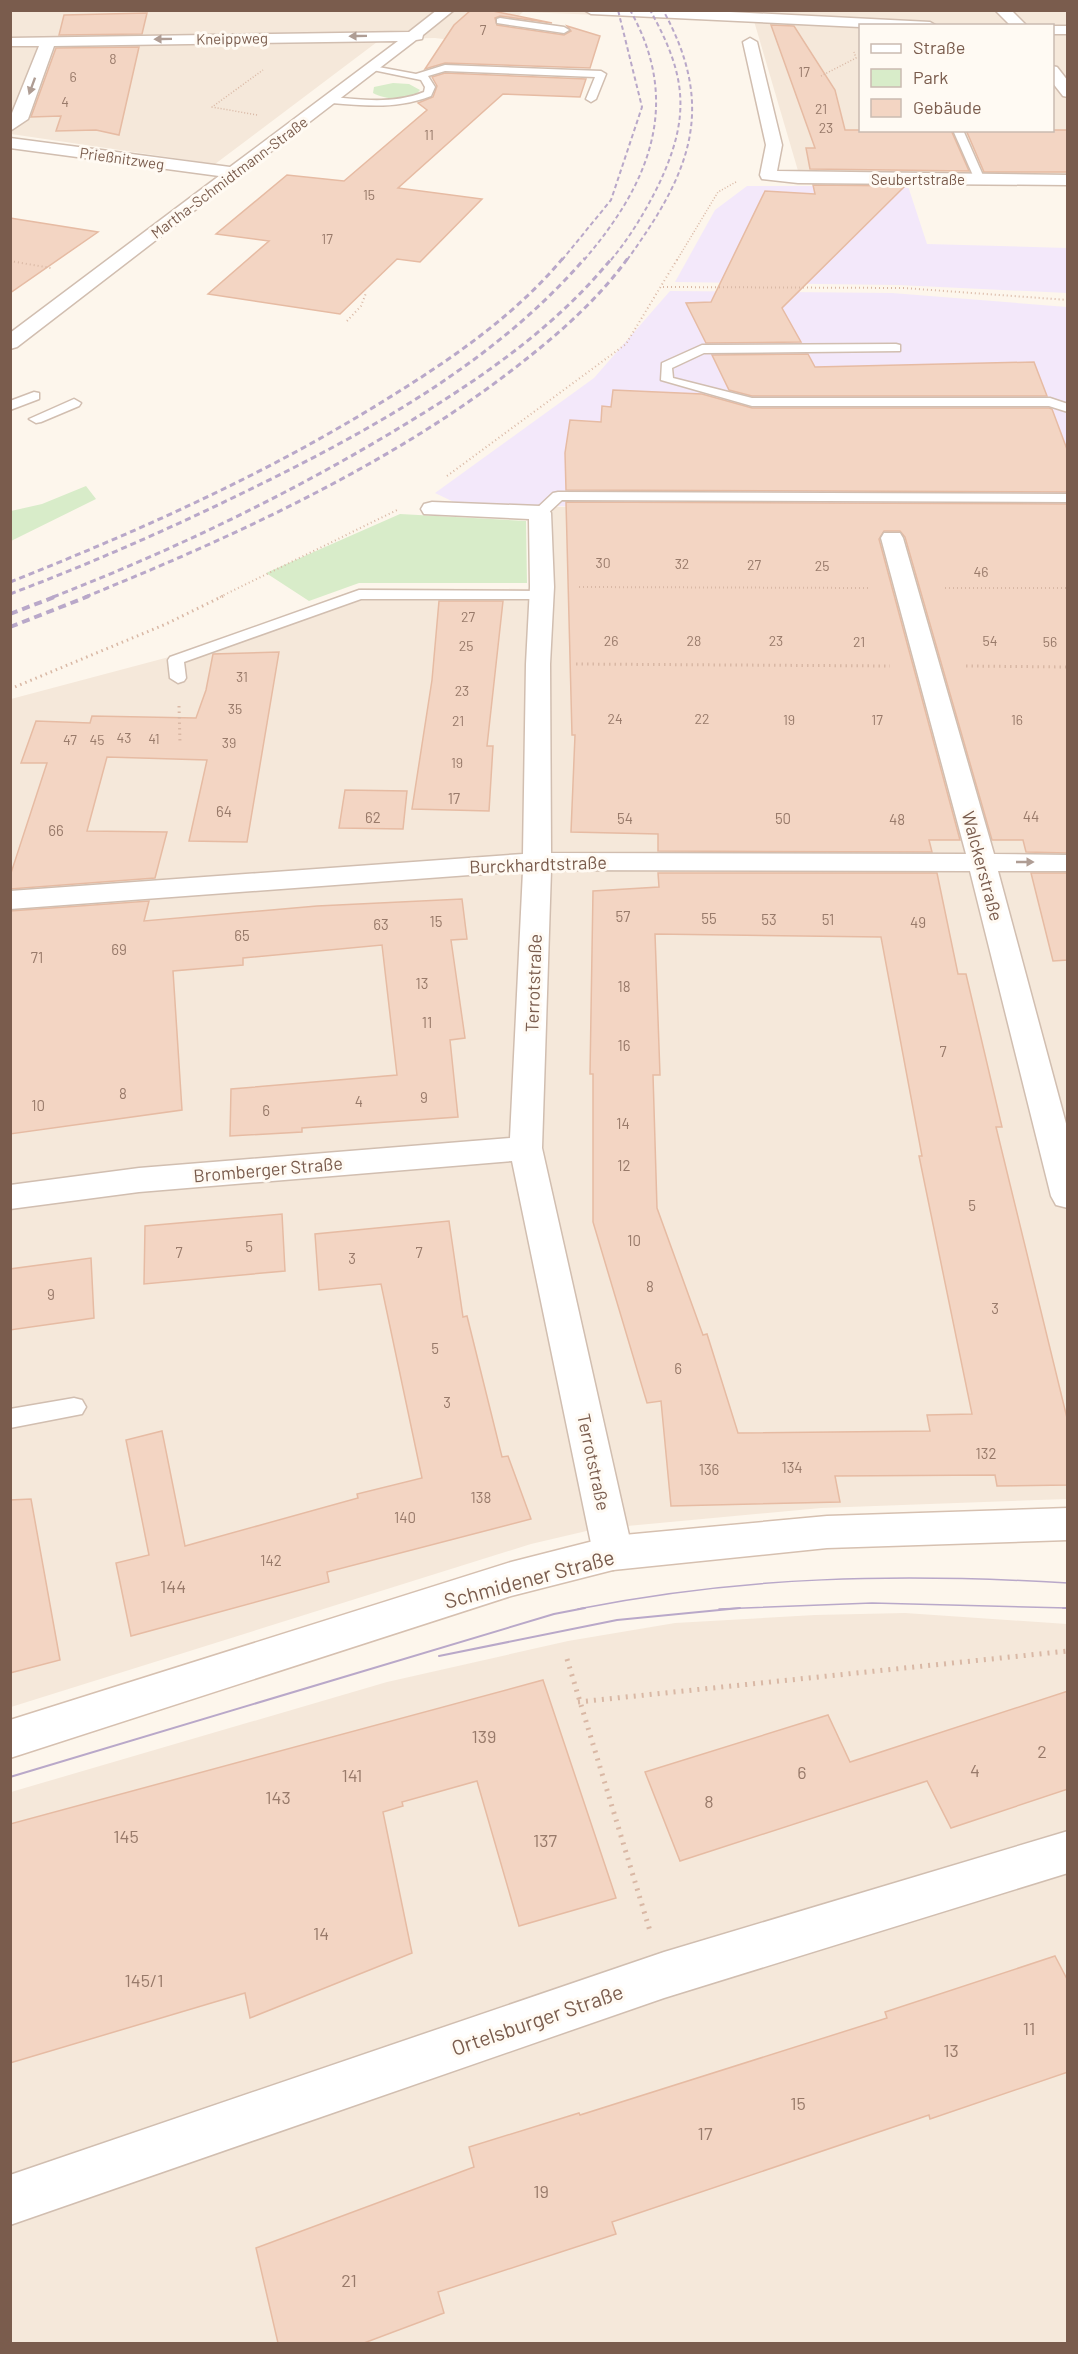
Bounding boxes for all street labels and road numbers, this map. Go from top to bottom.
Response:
street label: Kneippweg [196,28,268,48]
street label: Martha-Schmidtmann-Straße [147,112,311,242]
street label: Prießnitzweg [79,143,165,173]
street label: Seubertstraße [871,170,965,188]
street label: Walckerstraße [958,809,1008,923]
street label: Burckhardtstraße [469,851,607,877]
street label: Terrotstraße [520,933,546,1033]
street label: Bromberger Straße [192,1152,344,1186]
street label: Terrotstraße [573,1412,615,1512]
street label: Schmidener Straße [441,1543,617,1613]
street label: Ortelsburger Straße [448,1978,626,2060]

